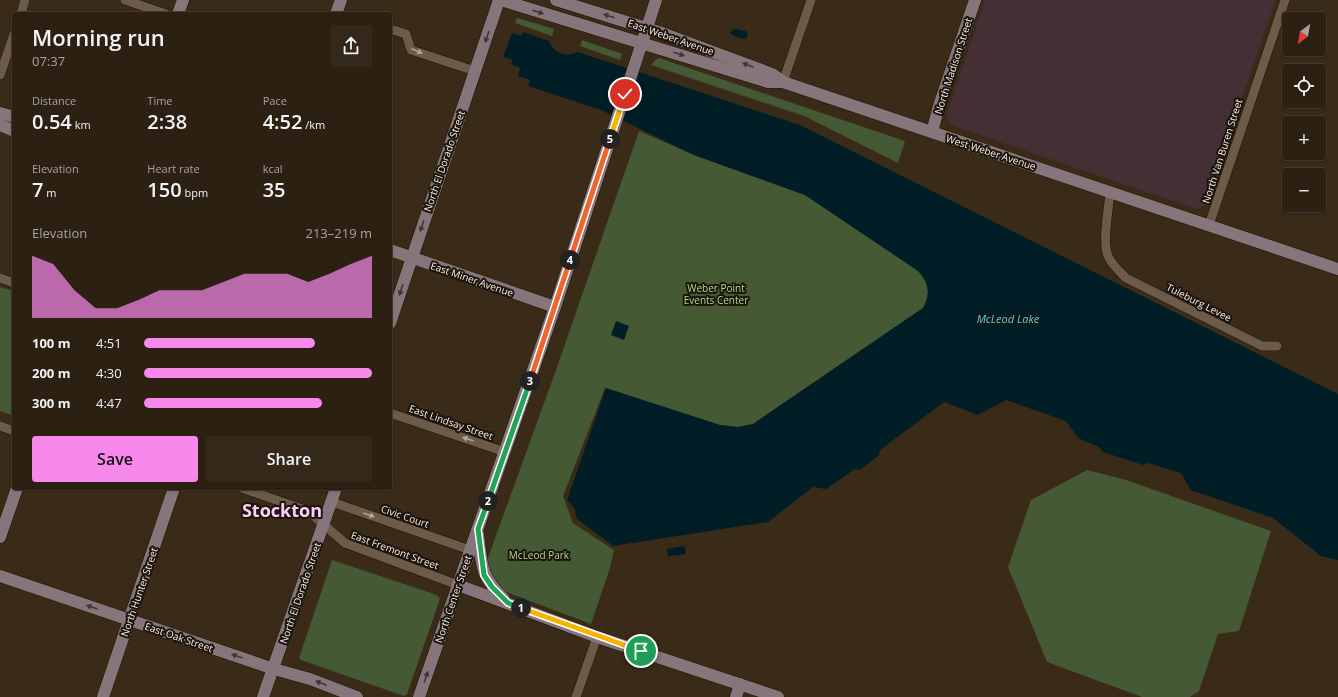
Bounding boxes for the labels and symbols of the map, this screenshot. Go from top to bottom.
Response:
one-way arrow [532,9,544,15]
north arrow [1282,12,1326,56]
one-way arrow [603,13,615,19]
street label: East Weber Avenue [626,16,716,58]
street label: North Madison Street [931,16,975,116]
one-way arrow [483,31,489,43]
one-way arrow [411,48,423,55]
one-way arrow [674,51,686,57]
one-way arrow [742,62,754,68]
pin [608,77,642,111]
street label: North Van Buren Street [1198,97,1246,205]
street label: North El Dorado Street [420,108,468,213]
pin: 5 [600,129,620,149]
street label: West Weber Avenue [944,131,1038,173]
one-way arrow [419,221,425,233]
pin: 4 [560,250,580,270]
street label: East Miner Avenue [429,258,516,300]
street label: Tuleburg Levee [1164,280,1234,325]
park label: Weber Point Events Center [684,281,748,307]
one-way arrow [398,285,404,297]
water label: McLeod Lake [977,311,1040,326]
pin: 3 [520,371,540,391]
street label: East Lindsay Street [407,401,495,443]
one-way arrow [462,436,474,442]
pin: 2 [478,491,498,511]
district label: Stockton [242,498,322,522]
street label: Civic Court [379,501,431,531]
one-way arrow [363,512,375,518]
street label: East Fremont Street [349,528,441,573]
street label: North El Dorado Street [276,540,324,645]
street label: North Hunter Street [117,545,161,638]
park label: McLeod Park [509,548,570,562]
street label: North Center Street [431,553,475,645]
pin: 1 [511,598,531,618]
one-way arrow [86,604,98,610]
street label: East Oak Street [143,619,215,655]
pin [624,634,658,668]
one-way arrow [230,653,242,659]
one-way arrow [423,671,429,683]
one-way arrow [314,680,326,686]

